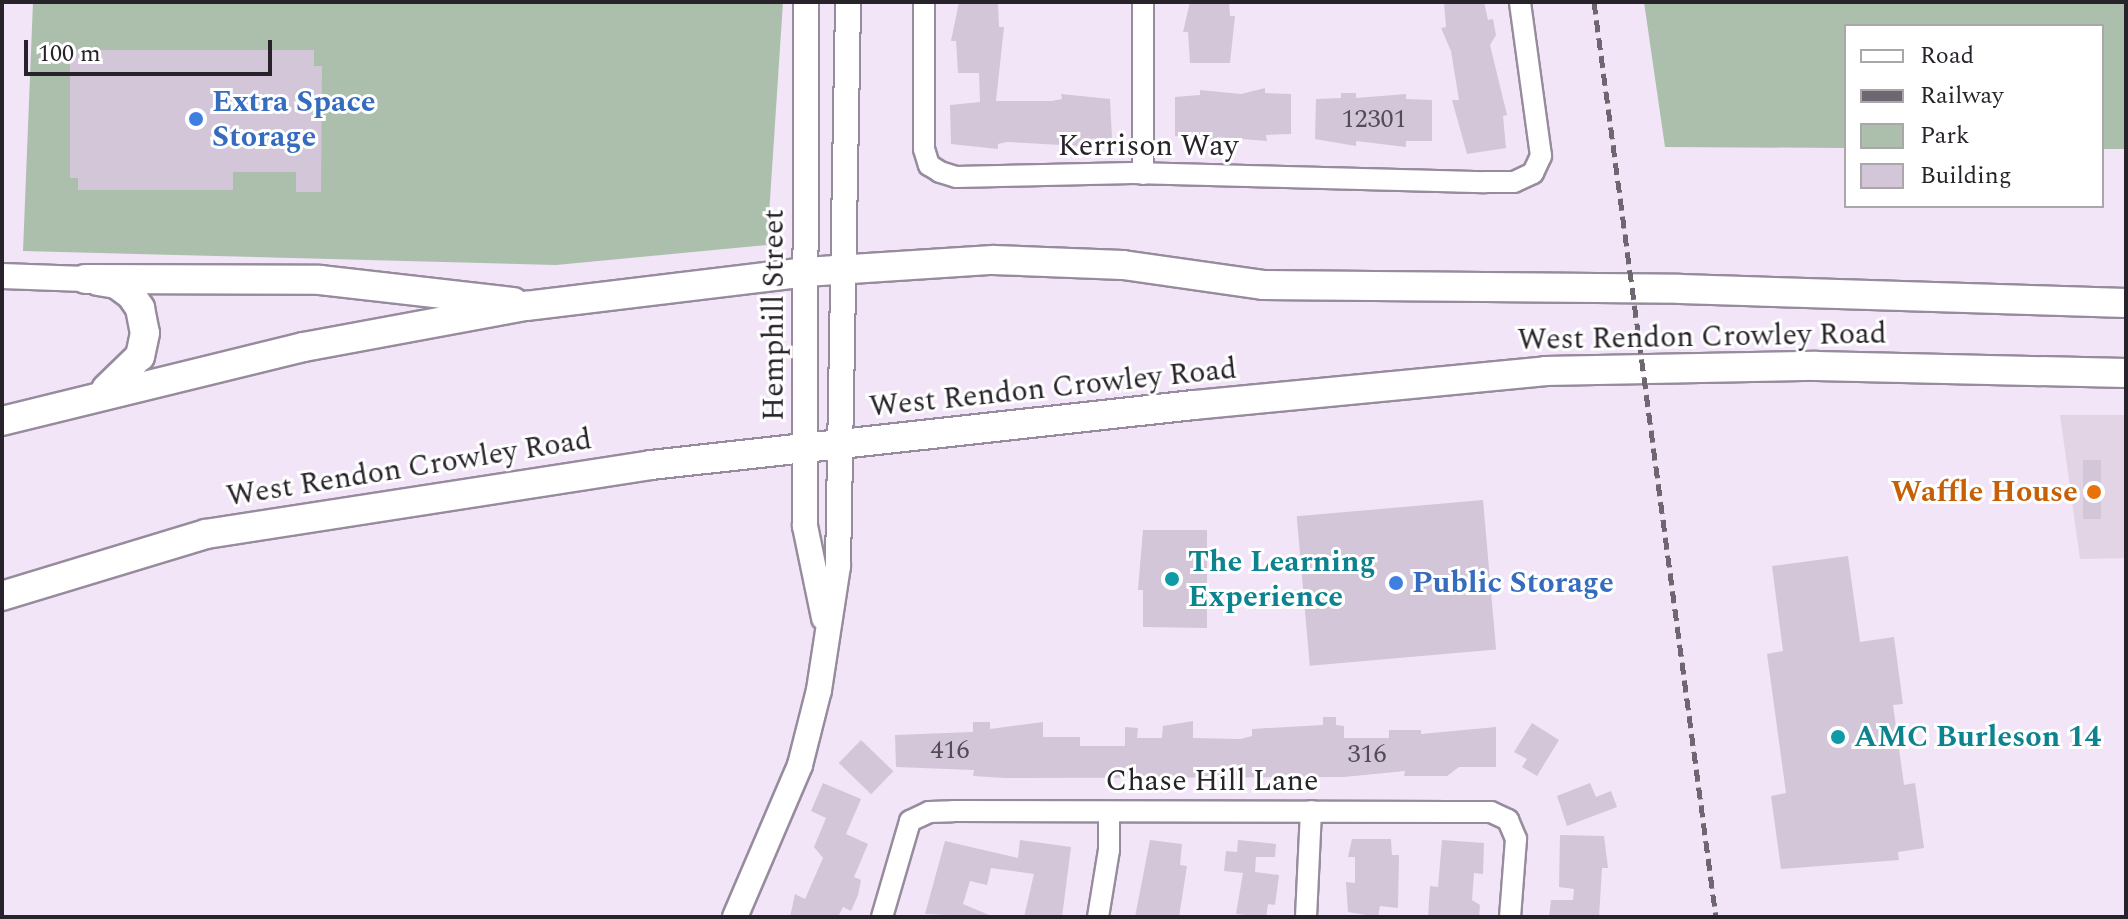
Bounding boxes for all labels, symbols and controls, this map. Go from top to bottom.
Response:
scale bar [28,24,276,74]
legend [1844,24,2104,208]
text: 100 m [38,36,101,72]
text: Road [1920,38,1974,74]
text: Railway [1920,78,2004,114]
place label: Extra Space Storage [212,84,376,154]
house number: 12301 [1342,104,1406,136]
marker: Extra Space Storage [187,110,205,128]
text: Park [1920,118,1970,154]
street label: Kerrison Way [1058,128,1238,164]
text: Building [1920,158,2012,194]
street label: Hemphill Street [756,209,792,421]
street label: West Rendon Crowley Road [1517,316,1887,358]
street label: West Rendon Crowley Road [868,351,1238,425]
street label: West Rendon Crowley Road [224,421,594,515]
place label: Waffle House [1891,474,2078,510]
marker: Waffle House [2085,483,2103,501]
place label: The Learning Experience [1188,544,1376,614]
place label: Public Storage [1412,565,1614,601]
marker: The Learning Experience [1163,570,1181,588]
marker: Public Storage [1387,574,1405,592]
place label: AMC Burleson 14 [1854,719,2101,755]
marker: AMC Burleson 14 [1829,728,1847,746]
house number: 416 [931,735,969,767]
house number: 316 [1348,739,1386,771]
street label: Chase Hill Lane [1105,763,1319,799]

